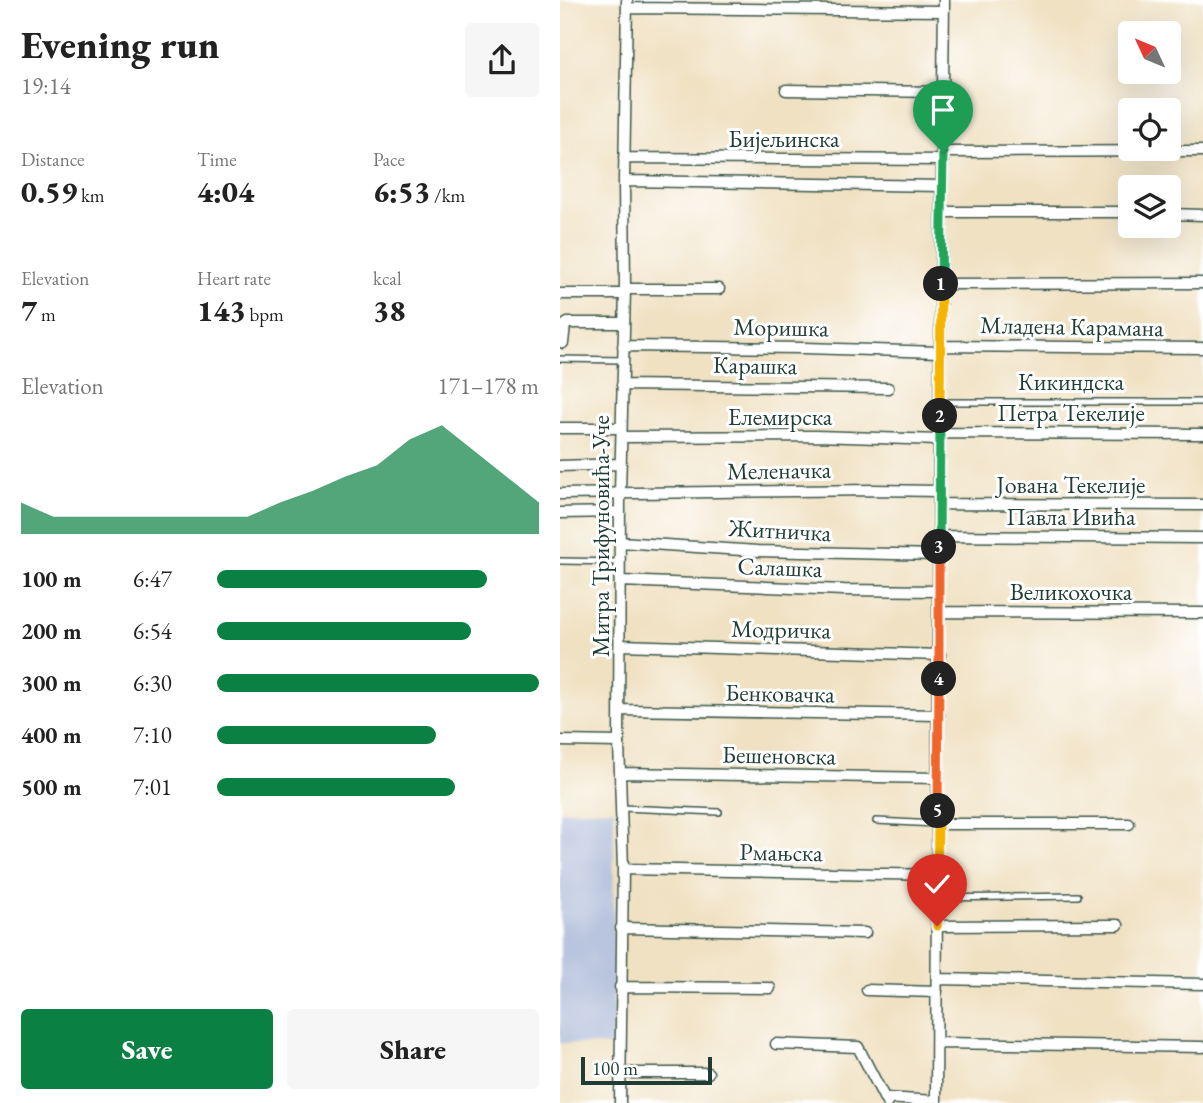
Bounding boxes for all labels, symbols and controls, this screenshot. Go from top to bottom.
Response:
text: Evening run [21,20,219,69]
north arrow [1118,21,1181,84]
map controls [1118,21,1181,238]
button: share [465,23,539,97]
text: 19:14 [21,71,71,101]
pin [913,80,973,152]
icon: arrive [924,91,962,129]
button: locate [1118,98,1181,161]
street label: Бијељинска [728,123,840,154]
text: Distance [21,147,84,172]
text: Time [197,147,237,172]
text: Pace [373,147,405,172]
text: 0.59 [21,172,77,211]
text: 4:04 [197,172,254,211]
text: 6:53 [373,172,430,211]
button: layers [1118,175,1181,238]
text: km [77,183,105,208]
text: /km [430,183,465,208]
text: Elevation [21,266,89,291]
text: Heart rate [197,266,271,291]
text: kcal [373,266,402,291]
pin: 1 [924,266,958,302]
text: 1 [935,271,946,296]
text: 7 [21,291,37,330]
text: 143 [197,291,246,330]
text: 38 [373,291,405,330]
text: m [37,302,56,327]
text: bpm [246,302,284,327]
street label: Младена Карамана [980,309,1164,343]
street label: Моришка [733,311,829,343]
street label: Карашка [713,349,798,381]
street label: Кикиндска [1018,366,1125,397]
text: Elevation [21,371,104,401]
text: 171–178 m [438,371,539,401]
street label: Петра Текелије [997,397,1145,428]
pin: 2 [922,398,958,434]
street label: Елемирска [728,401,833,432]
text: 2 [934,403,945,428]
street label: Митра Трифуновића-Уче [585,415,616,657]
street label: Меленачка [727,454,832,486]
street label: Јована Текелије [995,469,1145,500]
street label: Павла Ивића [1006,501,1136,532]
street label: Житничка [727,512,833,548]
pin: 3 [922,530,956,564]
text: 3 [933,534,944,559]
street label: Салашка [737,550,823,584]
text: 100 m [21,564,82,594]
text: 6:47 [133,564,172,594]
street label: Великохочка [1010,576,1133,607]
street label: Модричка [731,613,832,645]
text: 200 m [21,616,82,646]
text: 6:54 [133,616,172,646]
pin: 4 [922,662,956,696]
text: 4 [933,666,944,691]
text: 300 m [21,668,82,698]
text: 6:30 [133,668,172,698]
street label: Бенковачка [725,677,835,709]
text: 400 m [21,720,82,750]
text: 7:10 [133,720,172,750]
street label: Бешеновска [722,739,837,772]
text: 500 m [21,772,82,802]
text: 7:01 [133,772,172,802]
pin: 5 [920,794,956,828]
text: 5 [932,798,943,823]
street label: Рмањска [739,836,823,868]
pin [907,854,967,926]
icon: check [918,865,956,903]
button: Save [21,1009,273,1089]
button: Share [287,1009,539,1089]
scale bar [581,1054,712,1086]
text: 100 m [592,1056,638,1081]

